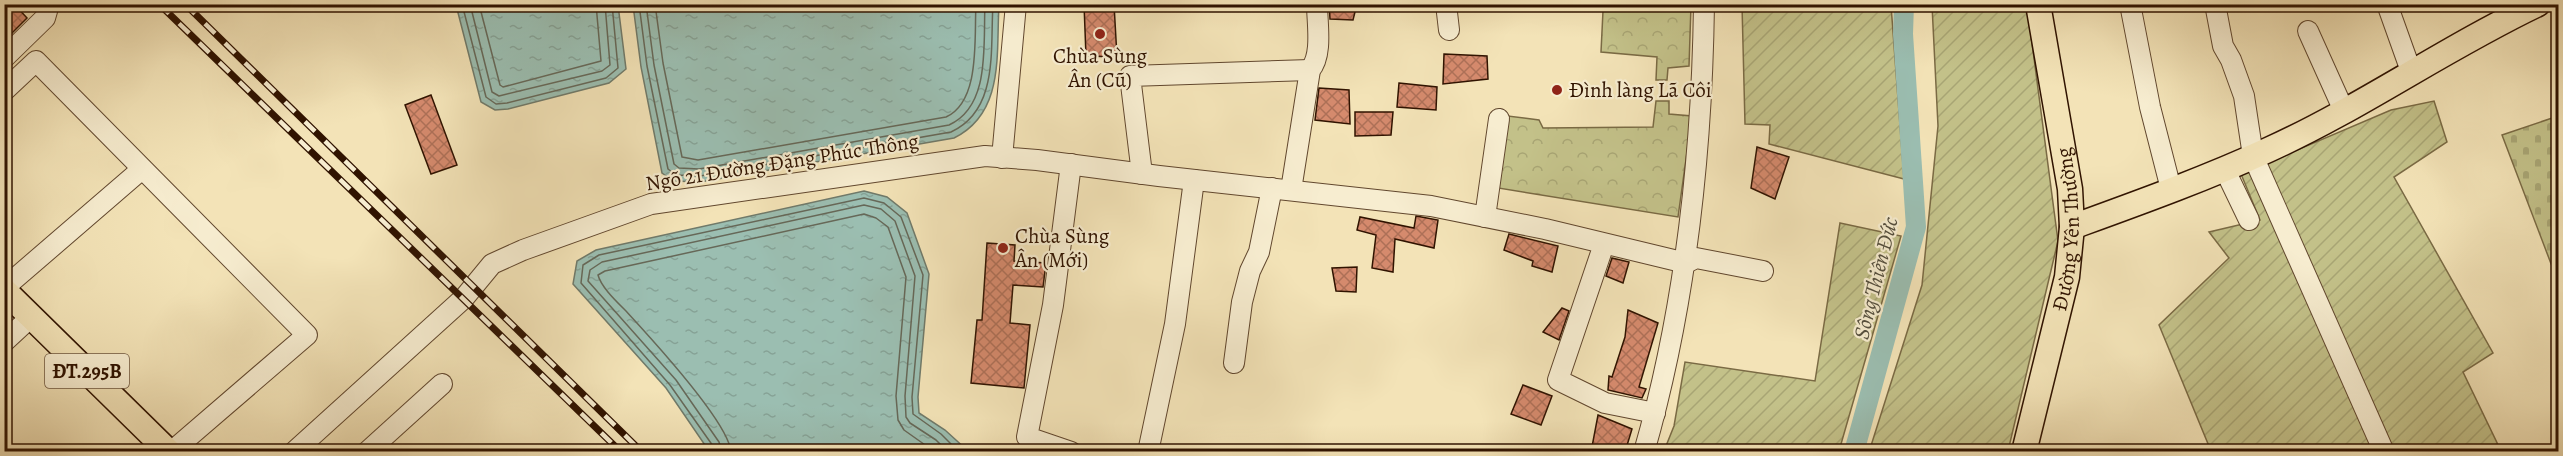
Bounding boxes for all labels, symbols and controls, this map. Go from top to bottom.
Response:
marker: Chùa Sùng Ân (Cũ) [1093,27,1107,41]
place label: Chùa Sùng Ân (Cũ) [1053,42,1148,94]
place label: Đình làng Lã Côi [1569,76,1712,104]
marker: Đình làng Lã Côi [1550,83,1564,97]
street label: Ngõ 21 Đường Đặng Phúc Thông [643,126,921,197]
street label: Đường Yên Thường [2045,145,2086,314]
water label: Sông Thiên Đức [1846,214,1906,342]
place label: Chùa Sùng Ân (Mới) [1014,222,1110,274]
marker: Chùa Sùng Ân (Mới) [996,241,1010,255]
road number: ĐT.295B [45,354,129,388]

